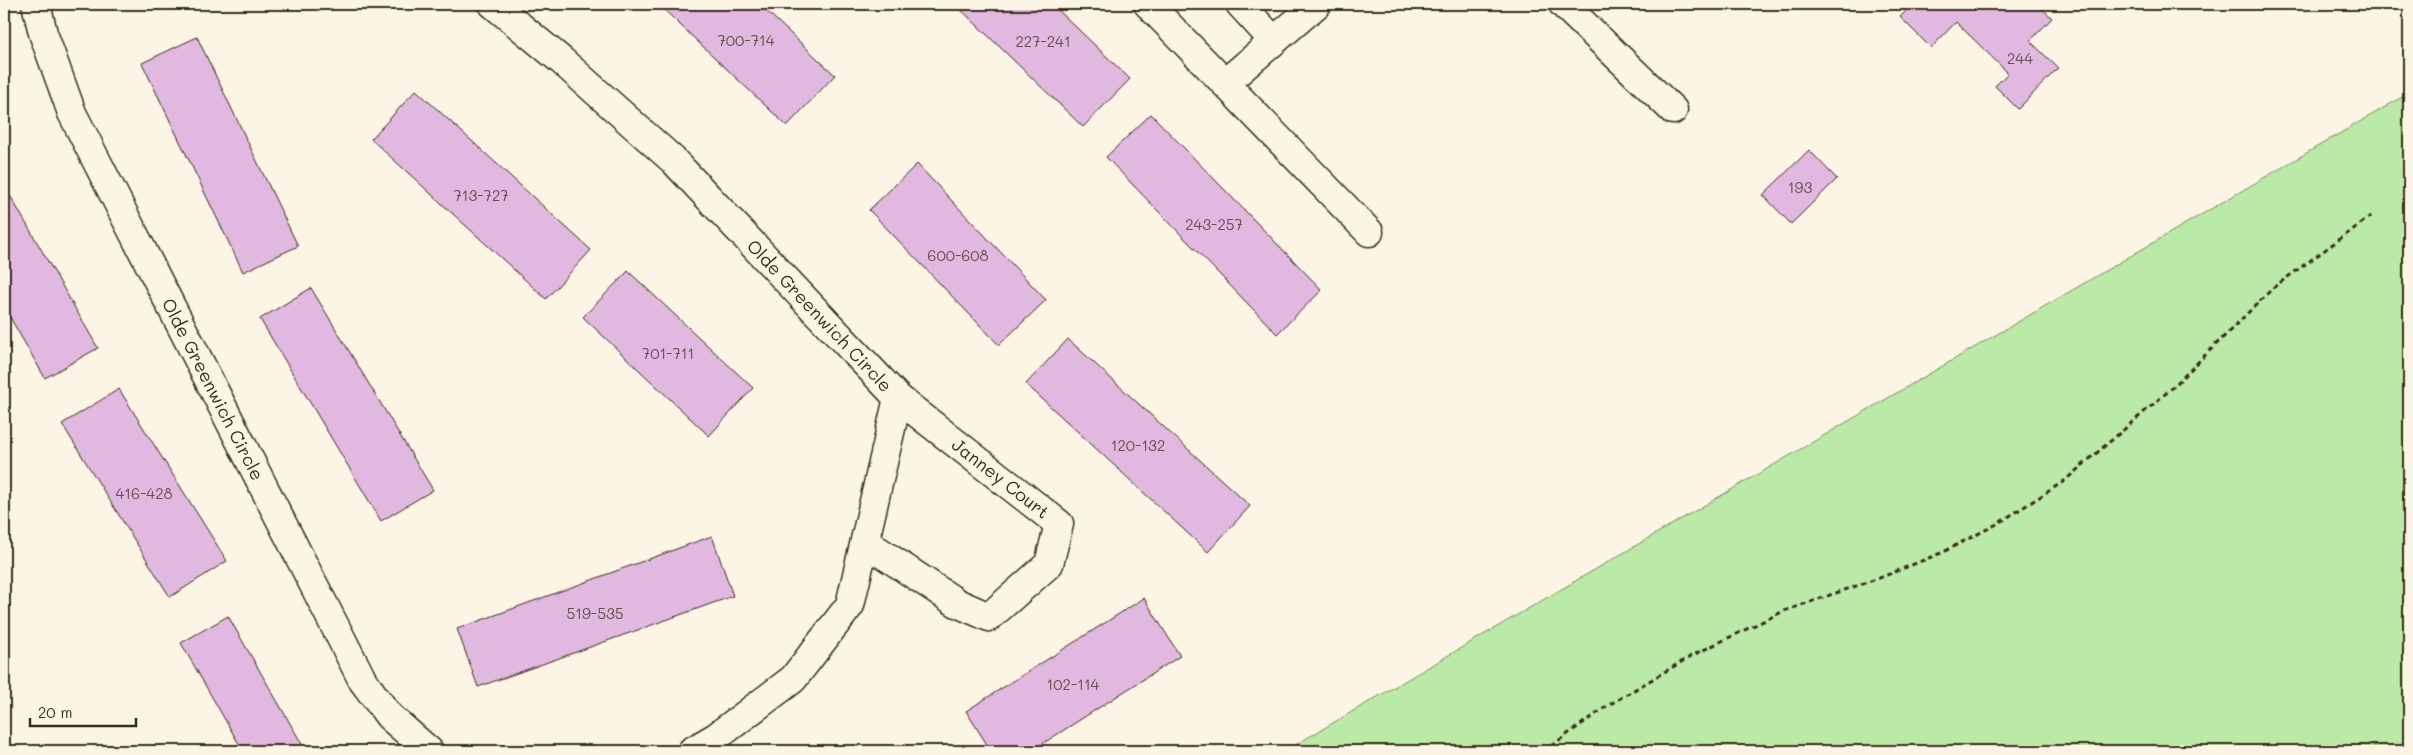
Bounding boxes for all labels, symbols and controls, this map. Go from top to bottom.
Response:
house number: 700-714 [717,30,775,50]
house number: 227-241 [1015,31,1071,51]
house number: 244 [2007,48,2033,68]
house number: 193 [1788,177,1812,197]
house number: 713-727 [453,185,509,205]
house number: 243-257 [1185,214,1243,234]
street label: Olde Greenwich Circle [742,234,898,397]
house number: 600-608 [927,245,989,265]
street label: Olde Greenwich Circle [157,294,270,484]
house number: 701-711 [642,343,694,363]
street label: Janney Court [947,432,1055,524]
house number: 120-132 [1111,435,1165,455]
house number: 416-428 [115,483,173,503]
house number: 519-535 [567,603,623,623]
house number: 102-114 [1047,674,1100,694]
scale bar [30,695,136,727]
text: 20 m [38,702,72,722]

